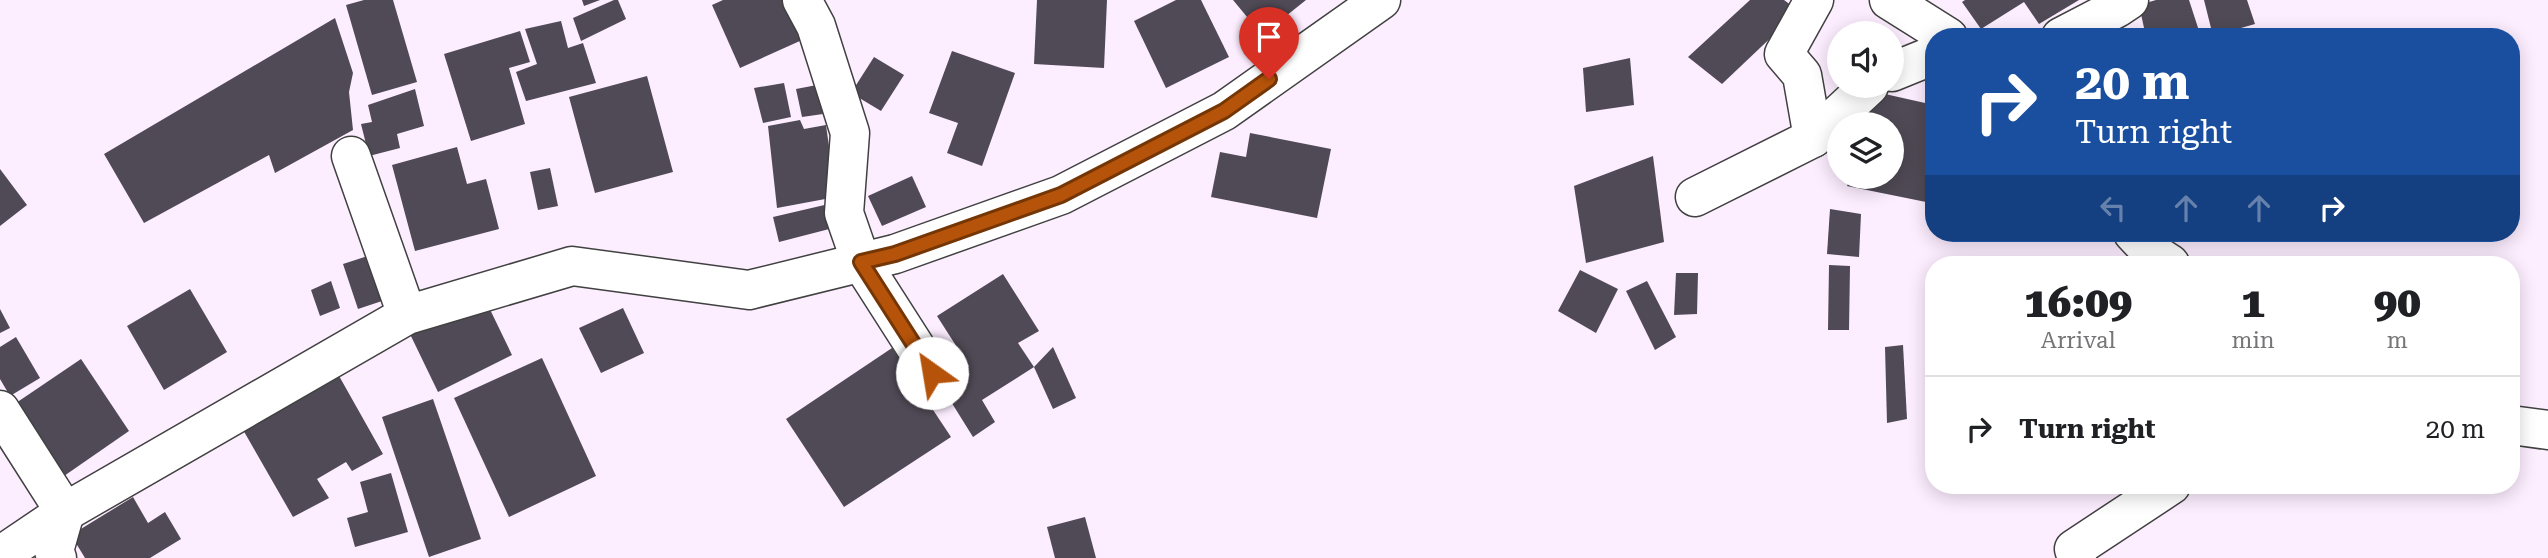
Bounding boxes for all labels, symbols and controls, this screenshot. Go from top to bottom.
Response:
pin [1239,7,1299,79]
icon: arrive [1250,18,1288,56]
map controls [1827,21,1904,189]
button: sound [1827,21,1904,98]
text: 20 m [2075,54,2190,111]
icon: right [1960,56,2051,147]
button: layers [1827,112,1904,189]
text: Turn right [2075,113,2232,151]
icon: left [2094,189,2132,227]
icon: ahead [2167,189,2205,227]
icon: ahead [2240,189,2278,227]
icon: right [2313,189,2351,227]
text: 16:09 [2024,278,2132,327]
text: 1 [2241,278,2265,327]
text: 90 [2374,278,2421,327]
text: Arrival [2041,327,2116,354]
text: min [2231,327,2275,354]
text: m [2387,327,2408,354]
position arrow [895,336,969,410]
icon: right [1960,410,1998,448]
text: Turn right [2019,414,2155,444]
text: 20 m [2426,414,2485,444]

